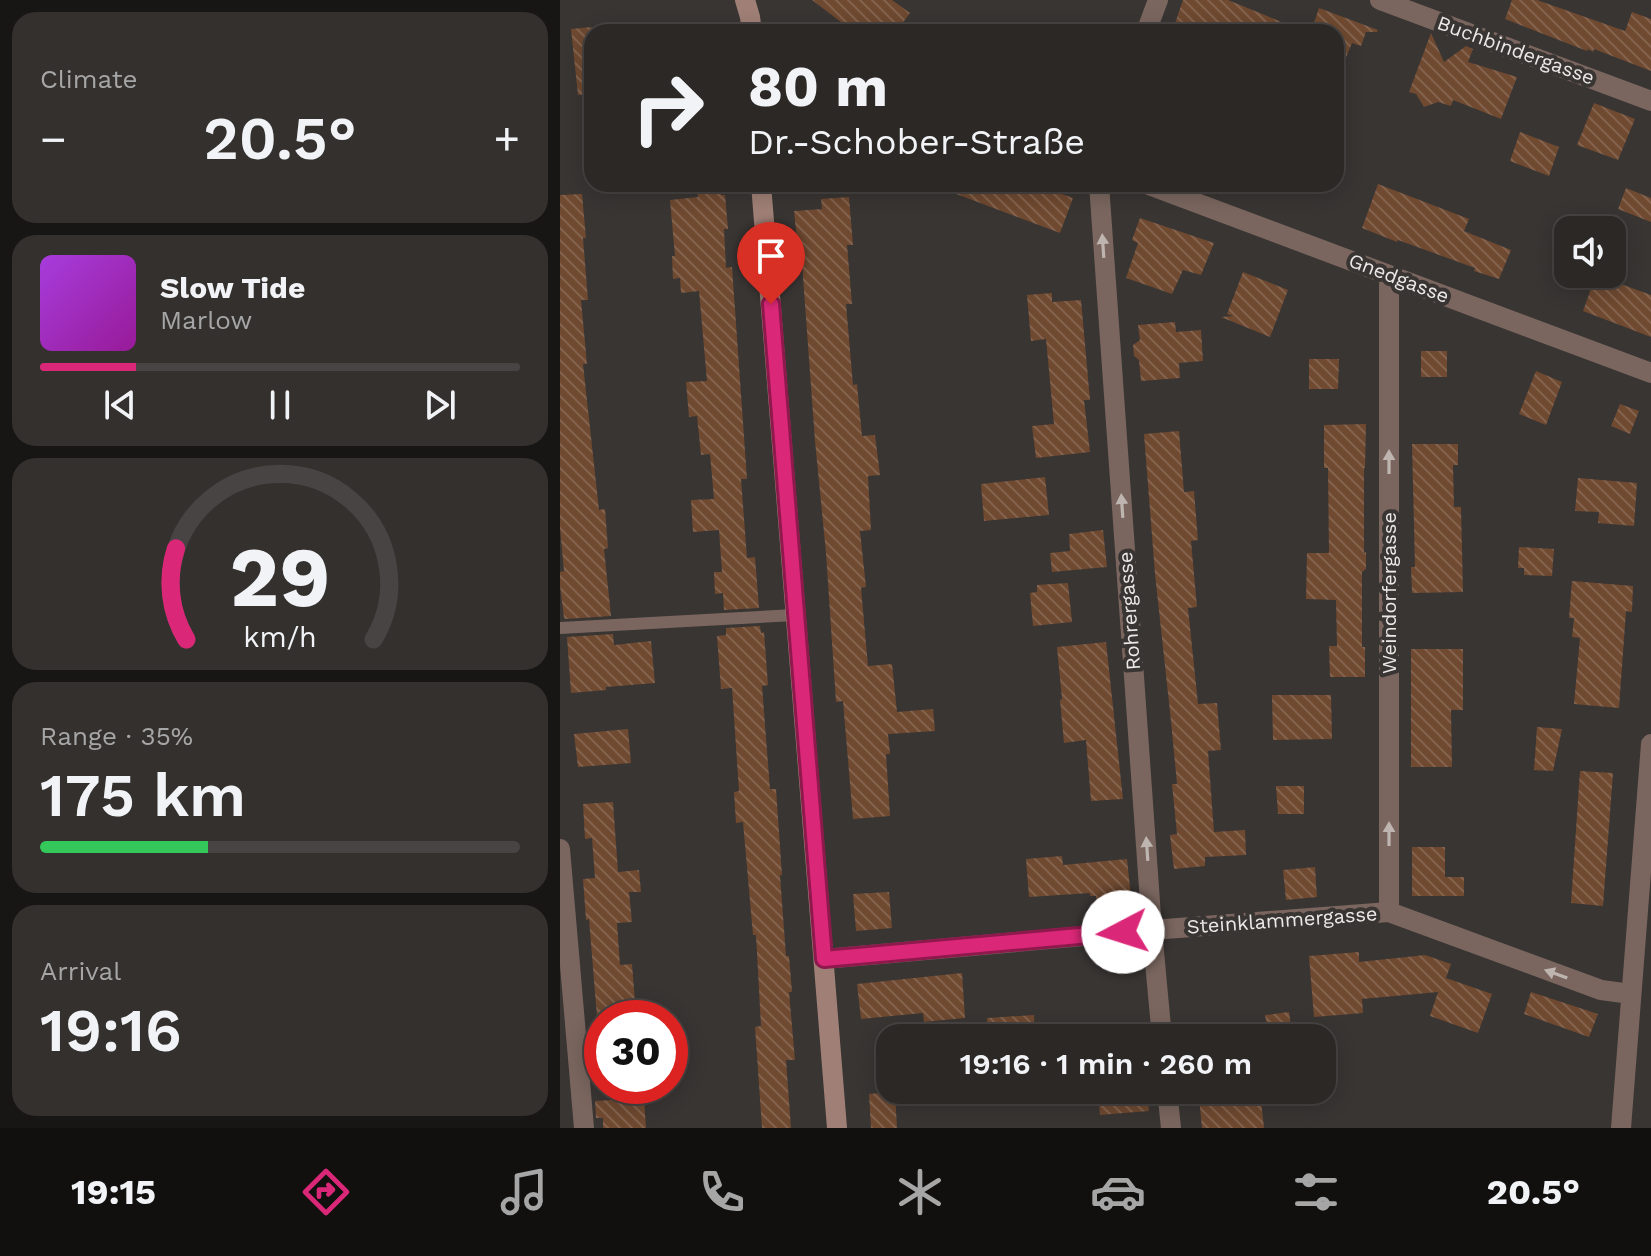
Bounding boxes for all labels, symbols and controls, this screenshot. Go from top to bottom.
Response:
street label: Buchbindergasse [1434,10,1598,90]
text: 80 m [748,54,888,120]
icon: right [616,56,720,160]
text: Climate [40,64,138,94]
text: 20.5° [203,103,357,174]
text: − [40,113,67,165]
text: + [493,113,520,165]
text: Dr.-Schober-Straße [748,121,1085,163]
map controls [1554,216,1626,288]
button: sound [1554,216,1626,288]
pin [737,222,805,304]
one-way arrow [1096,233,1109,258]
icon: arrive [749,234,793,278]
street label: Gnedgasse [1345,248,1453,308]
text: Slow Tide [160,270,305,305]
text: Marlow [160,305,252,335]
icon: previous [98,383,142,427]
icon: pause [258,383,302,427]
icon: next [418,383,462,427]
one-way arrow [1383,449,1395,474]
one-way arrow [1115,493,1128,518]
street label: Weindorfergasse [1377,512,1401,674]
text: 29 [230,529,330,626]
street label: Rohrergasse [1113,551,1145,671]
text: km/h [243,620,317,654]
text: Range · 35% [40,721,193,751]
text: 175 km [40,760,246,831]
one-way arrow [1383,821,1395,846]
one-way arrow [1140,836,1153,861]
position arrow [1081,890,1165,974]
street label: Steinklammergasse [1186,901,1378,939]
text: Arrival [40,956,121,986]
one-way arrow [1544,967,1568,980]
text: 19:16 [40,995,182,1066]
speed limit sign: 30 [584,1000,688,1104]
text: 19:16 · 1 min · 260 m [960,1046,1252,1081]
icon: directions [298,1164,354,1220]
icon: music [496,1164,552,1220]
icon: phone [694,1164,750,1220]
icon: climate [892,1164,948,1220]
icon: car [1090,1164,1146,1220]
icon: filters [1288,1164,1344,1220]
text: 19:15 [71,1171,156,1213]
text: 20.5° [1486,1171,1580,1213]

